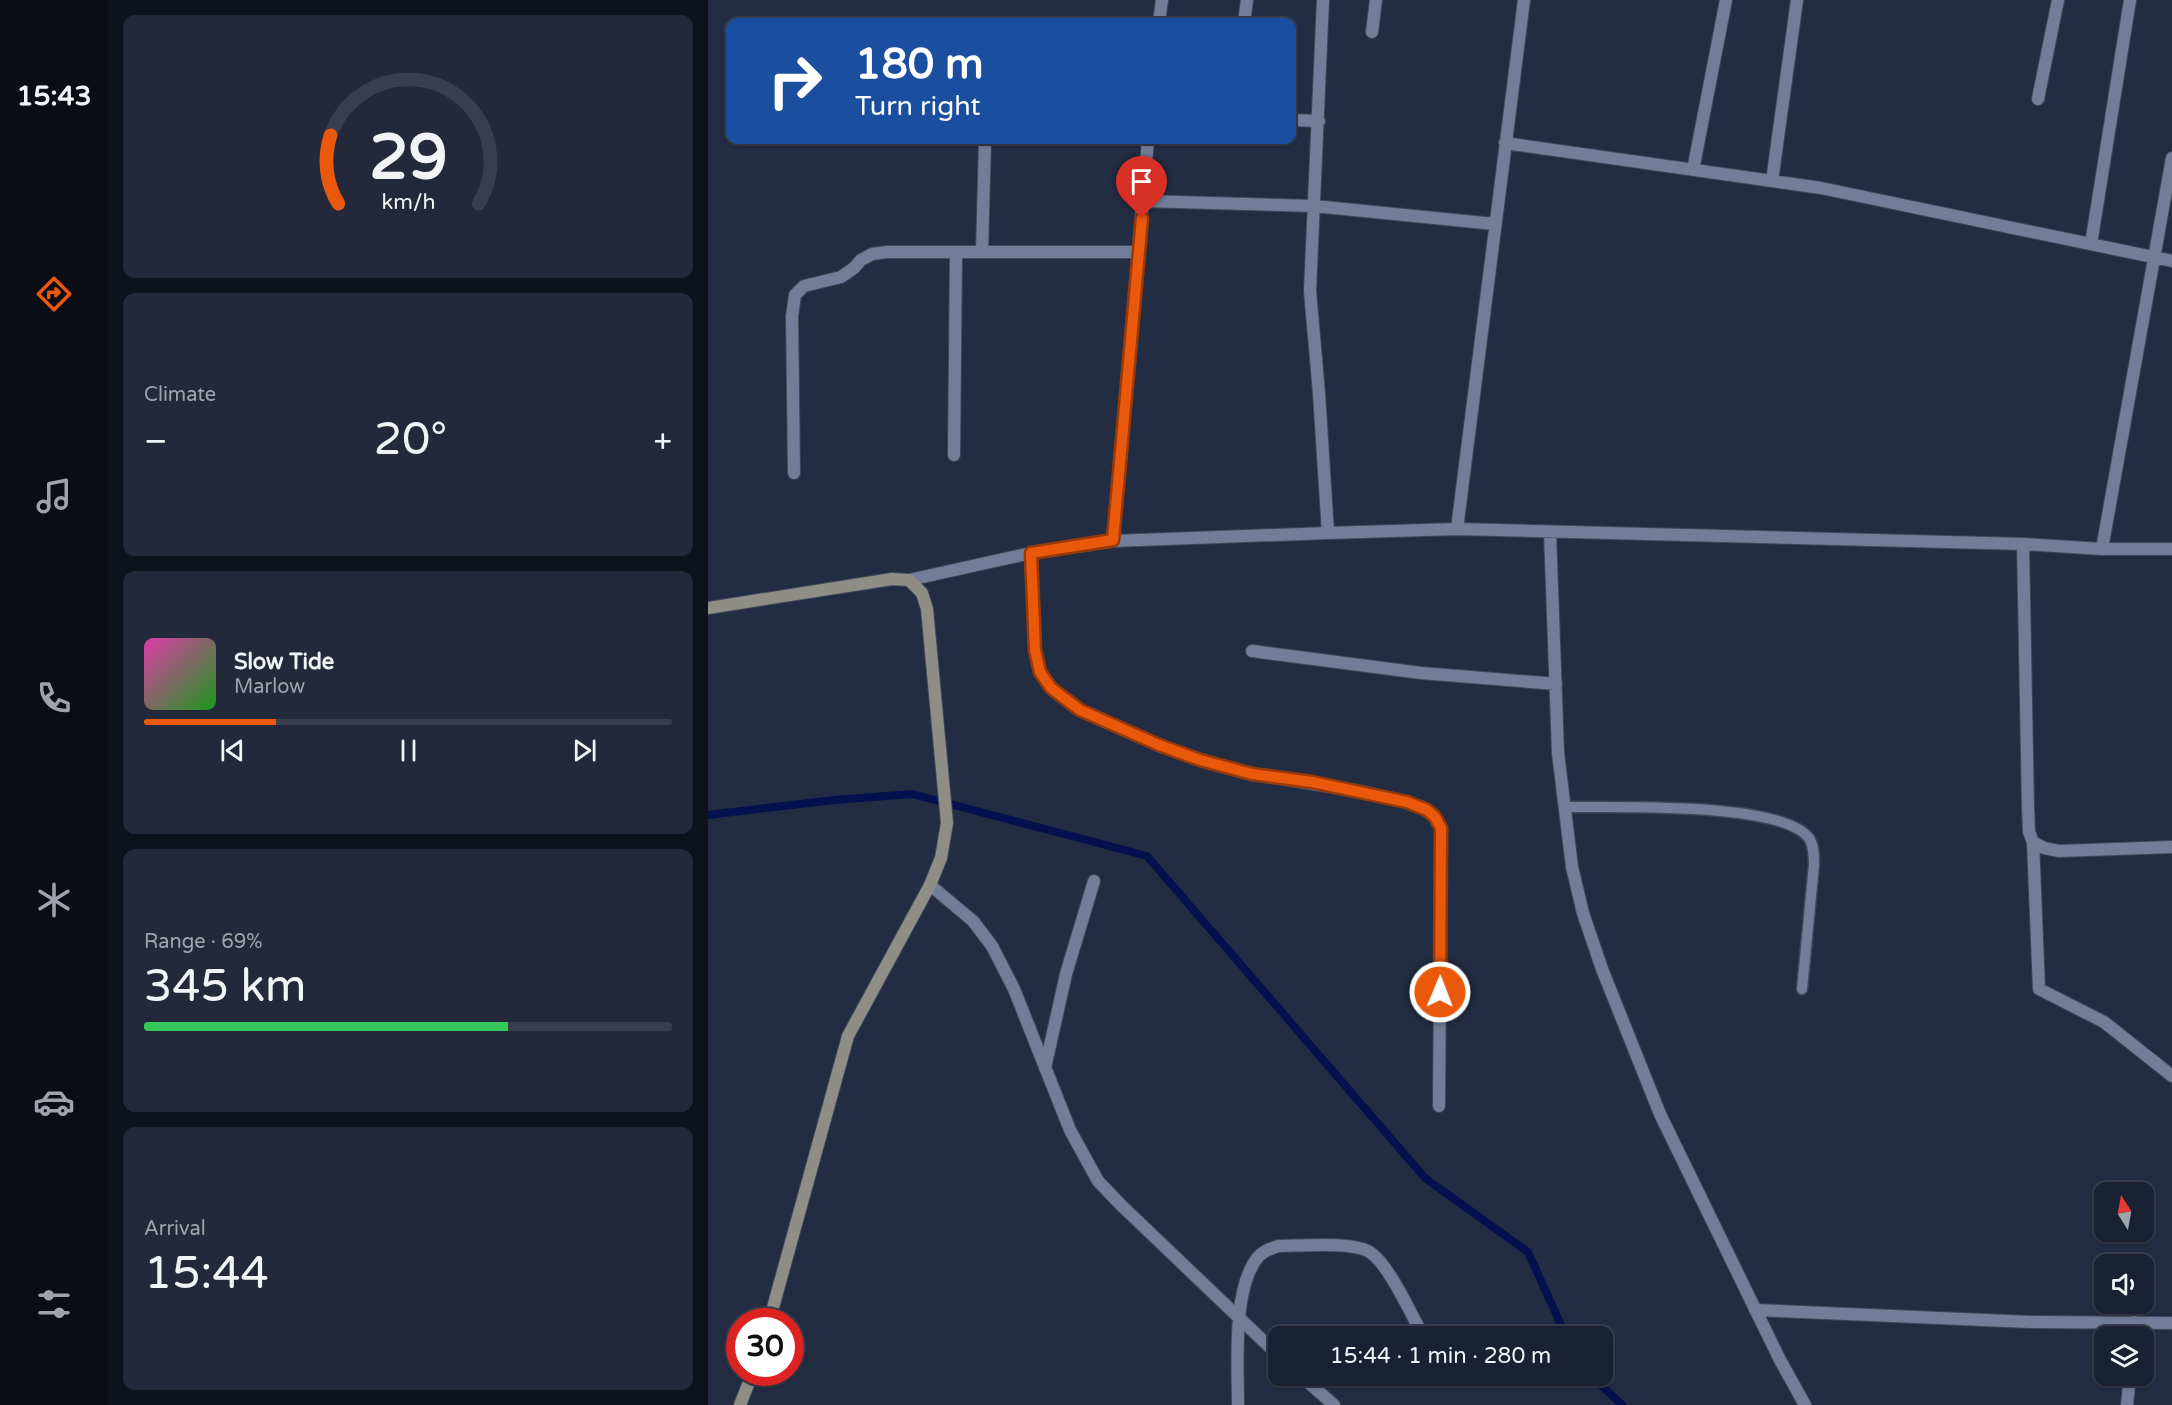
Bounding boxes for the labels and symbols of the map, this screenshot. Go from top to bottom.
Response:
pin [1116,156,1167,218]
position arrow [1408,960,1472,1024]
north arrow [2094,1182,2154,1242]
speed limit sign: 30 [726,1308,804,1386]

